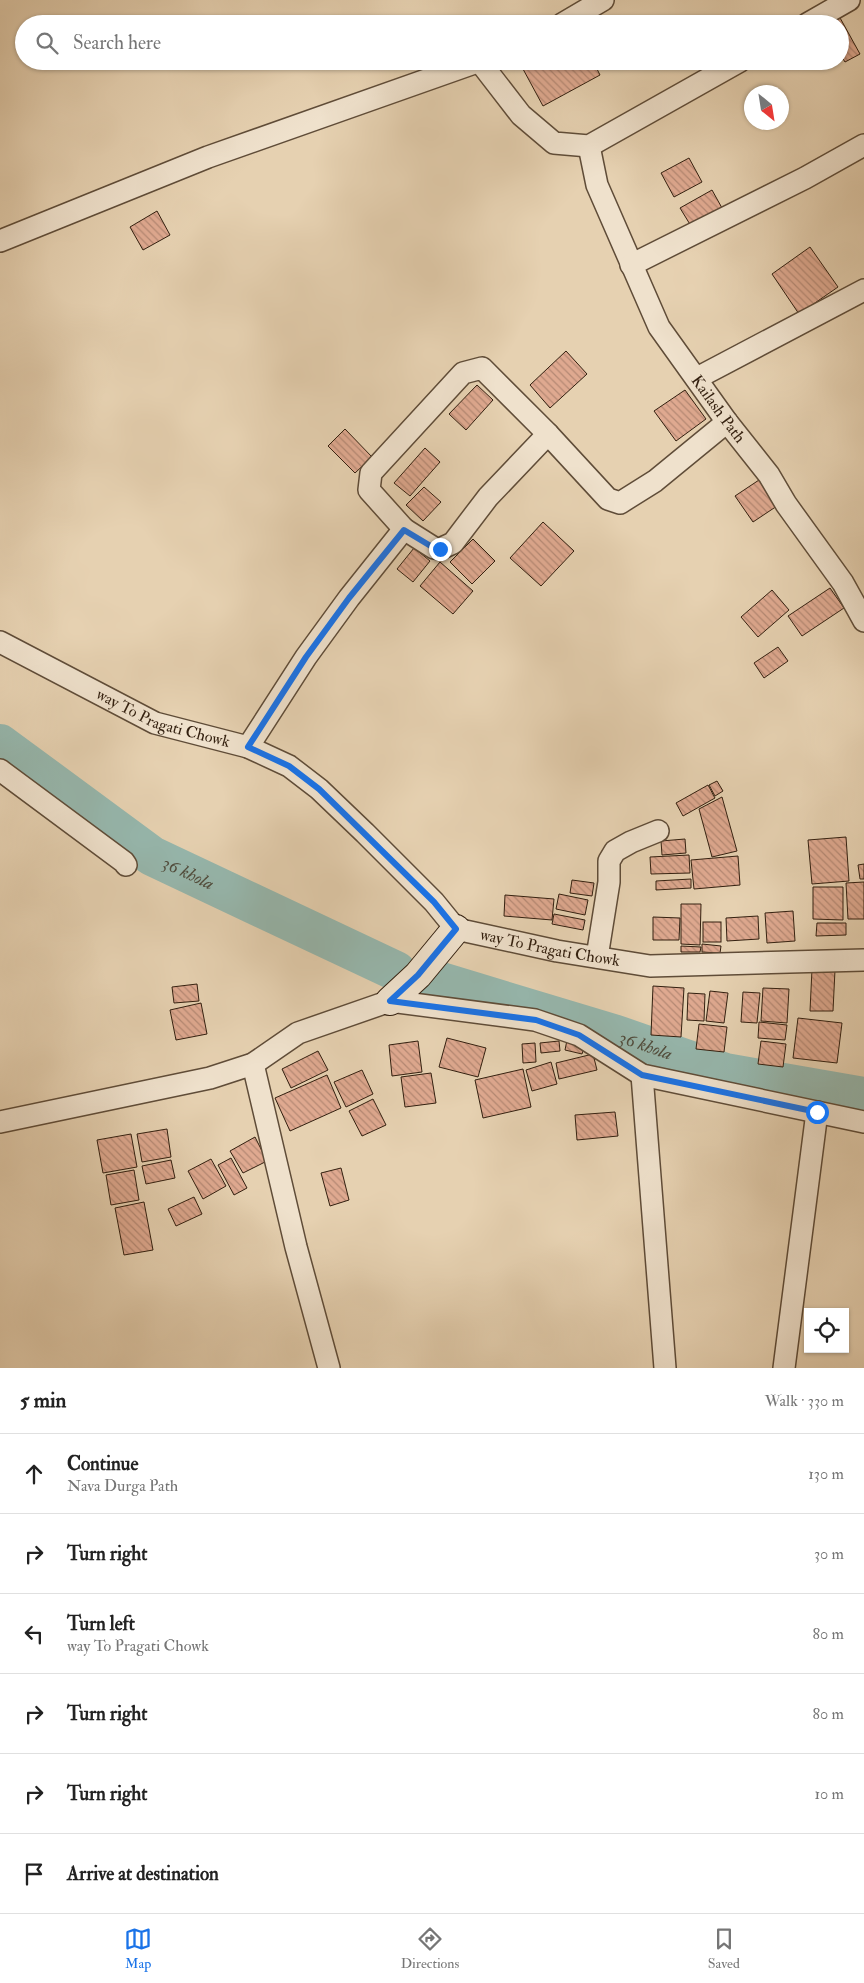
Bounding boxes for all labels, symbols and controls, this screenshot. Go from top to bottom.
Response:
search box [15,15,849,70]
icon: search [33,29,61,57]
text: Search here [73,31,161,55]
north arrow [744,85,789,130]
street label: Kailash Path [687,371,750,447]
route end [429,538,452,561]
street label: way To Pragati Chowk [93,684,232,752]
water label: 36 khola [159,851,218,895]
street label: way To Pragati Chowk [478,925,622,971]
water label: 36 khola [616,1026,675,1065]
route start [806,1101,829,1124]
map controls [804,1308,849,1353]
button: locate [804,1308,849,1353]
text: 5 min [20,1387,66,1414]
text: Walk · 330 m [765,1391,844,1411]
text: Continue [67,1452,138,1476]
icon: ahead [20,1460,48,1488]
text: 130 m [808,1464,844,1484]
text: Nava Durga Path [67,1476,178,1496]
icon: right [20,1540,48,1568]
text: Turn right [67,1542,147,1566]
text: 30 m [814,1544,844,1564]
text: Turn left [67,1612,135,1636]
icon: left [20,1620,48,1648]
text: 80 m [813,1624,844,1644]
text: way To Pragati Chowk [67,1636,209,1656]
icon: right [20,1700,48,1728]
text: Turn right [67,1702,147,1726]
text: 80 m [813,1704,844,1724]
icon: right [20,1780,48,1808]
text: Turn right [67,1782,147,1806]
text: 10 m [814,1784,844,1804]
icon: arrive [20,1860,48,1888]
text: Arrive at destination [67,1862,219,1886]
tab: Map [124,1925,152,1972]
tab: Directions [401,1925,459,1972]
tab: Saved [708,1925,740,1972]

